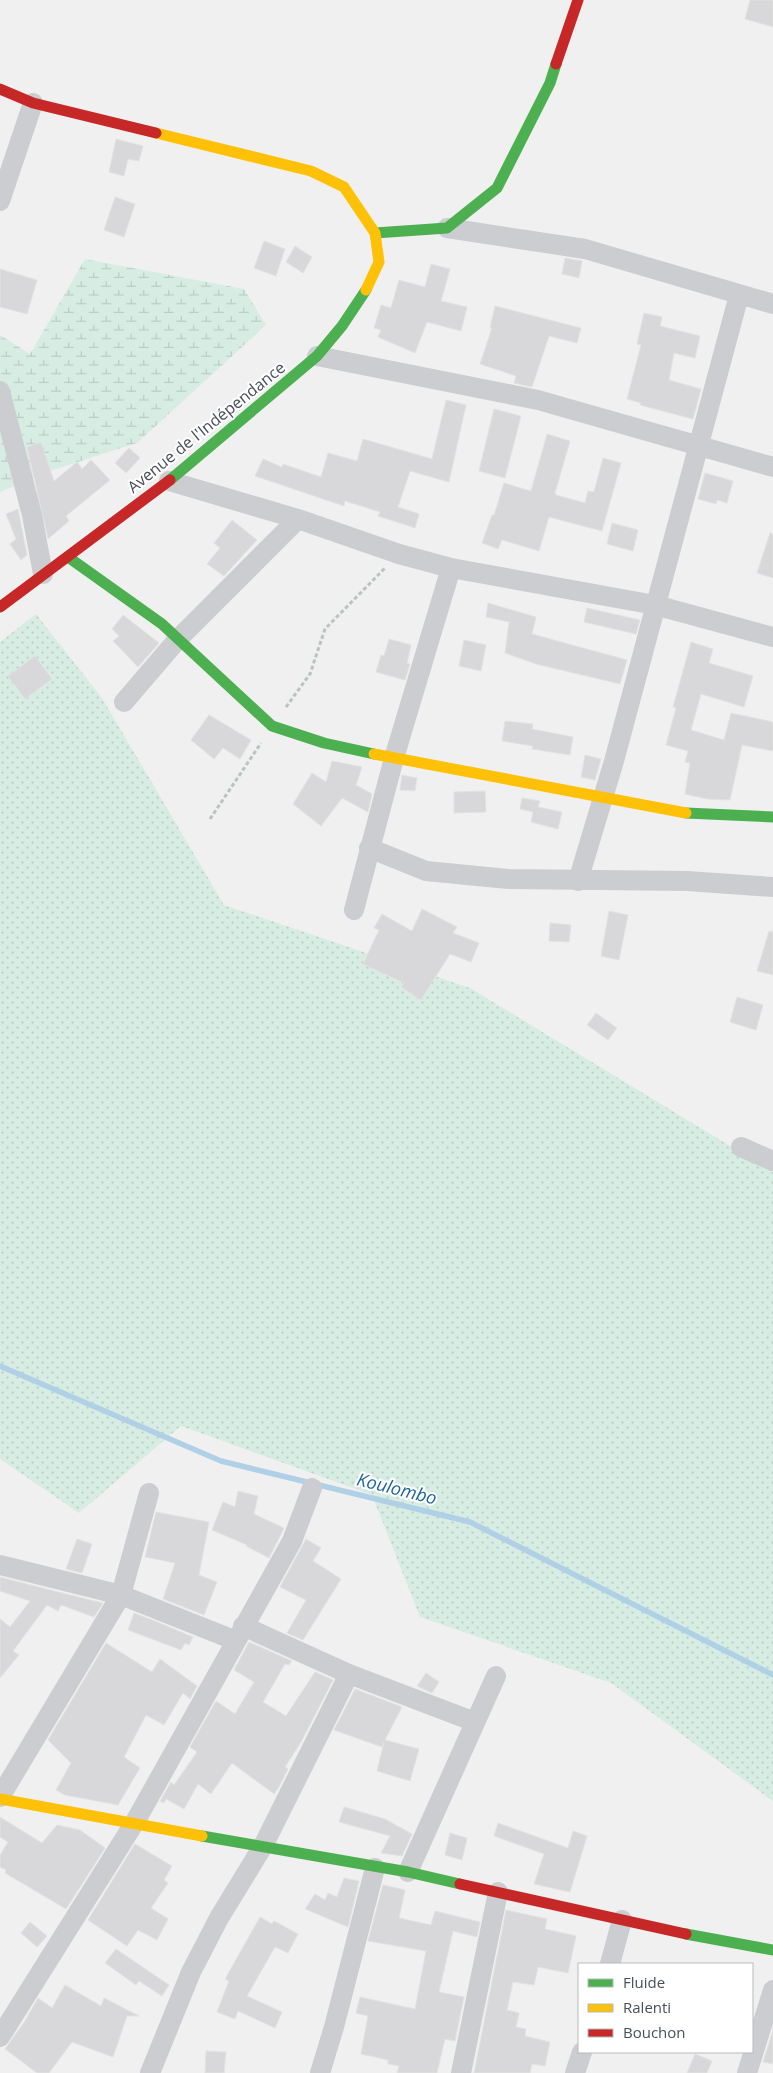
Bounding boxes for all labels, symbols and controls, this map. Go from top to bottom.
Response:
street label: Avenue de l'Indépendance [122,356,290,498]
water label: Koulombo [355,1467,439,1509]
legend [578,1963,753,2053]
text: Fluide [623,1972,665,1992]
text: Ralenti [623,1997,671,2017]
text: Bouchon [623,2022,686,2042]

